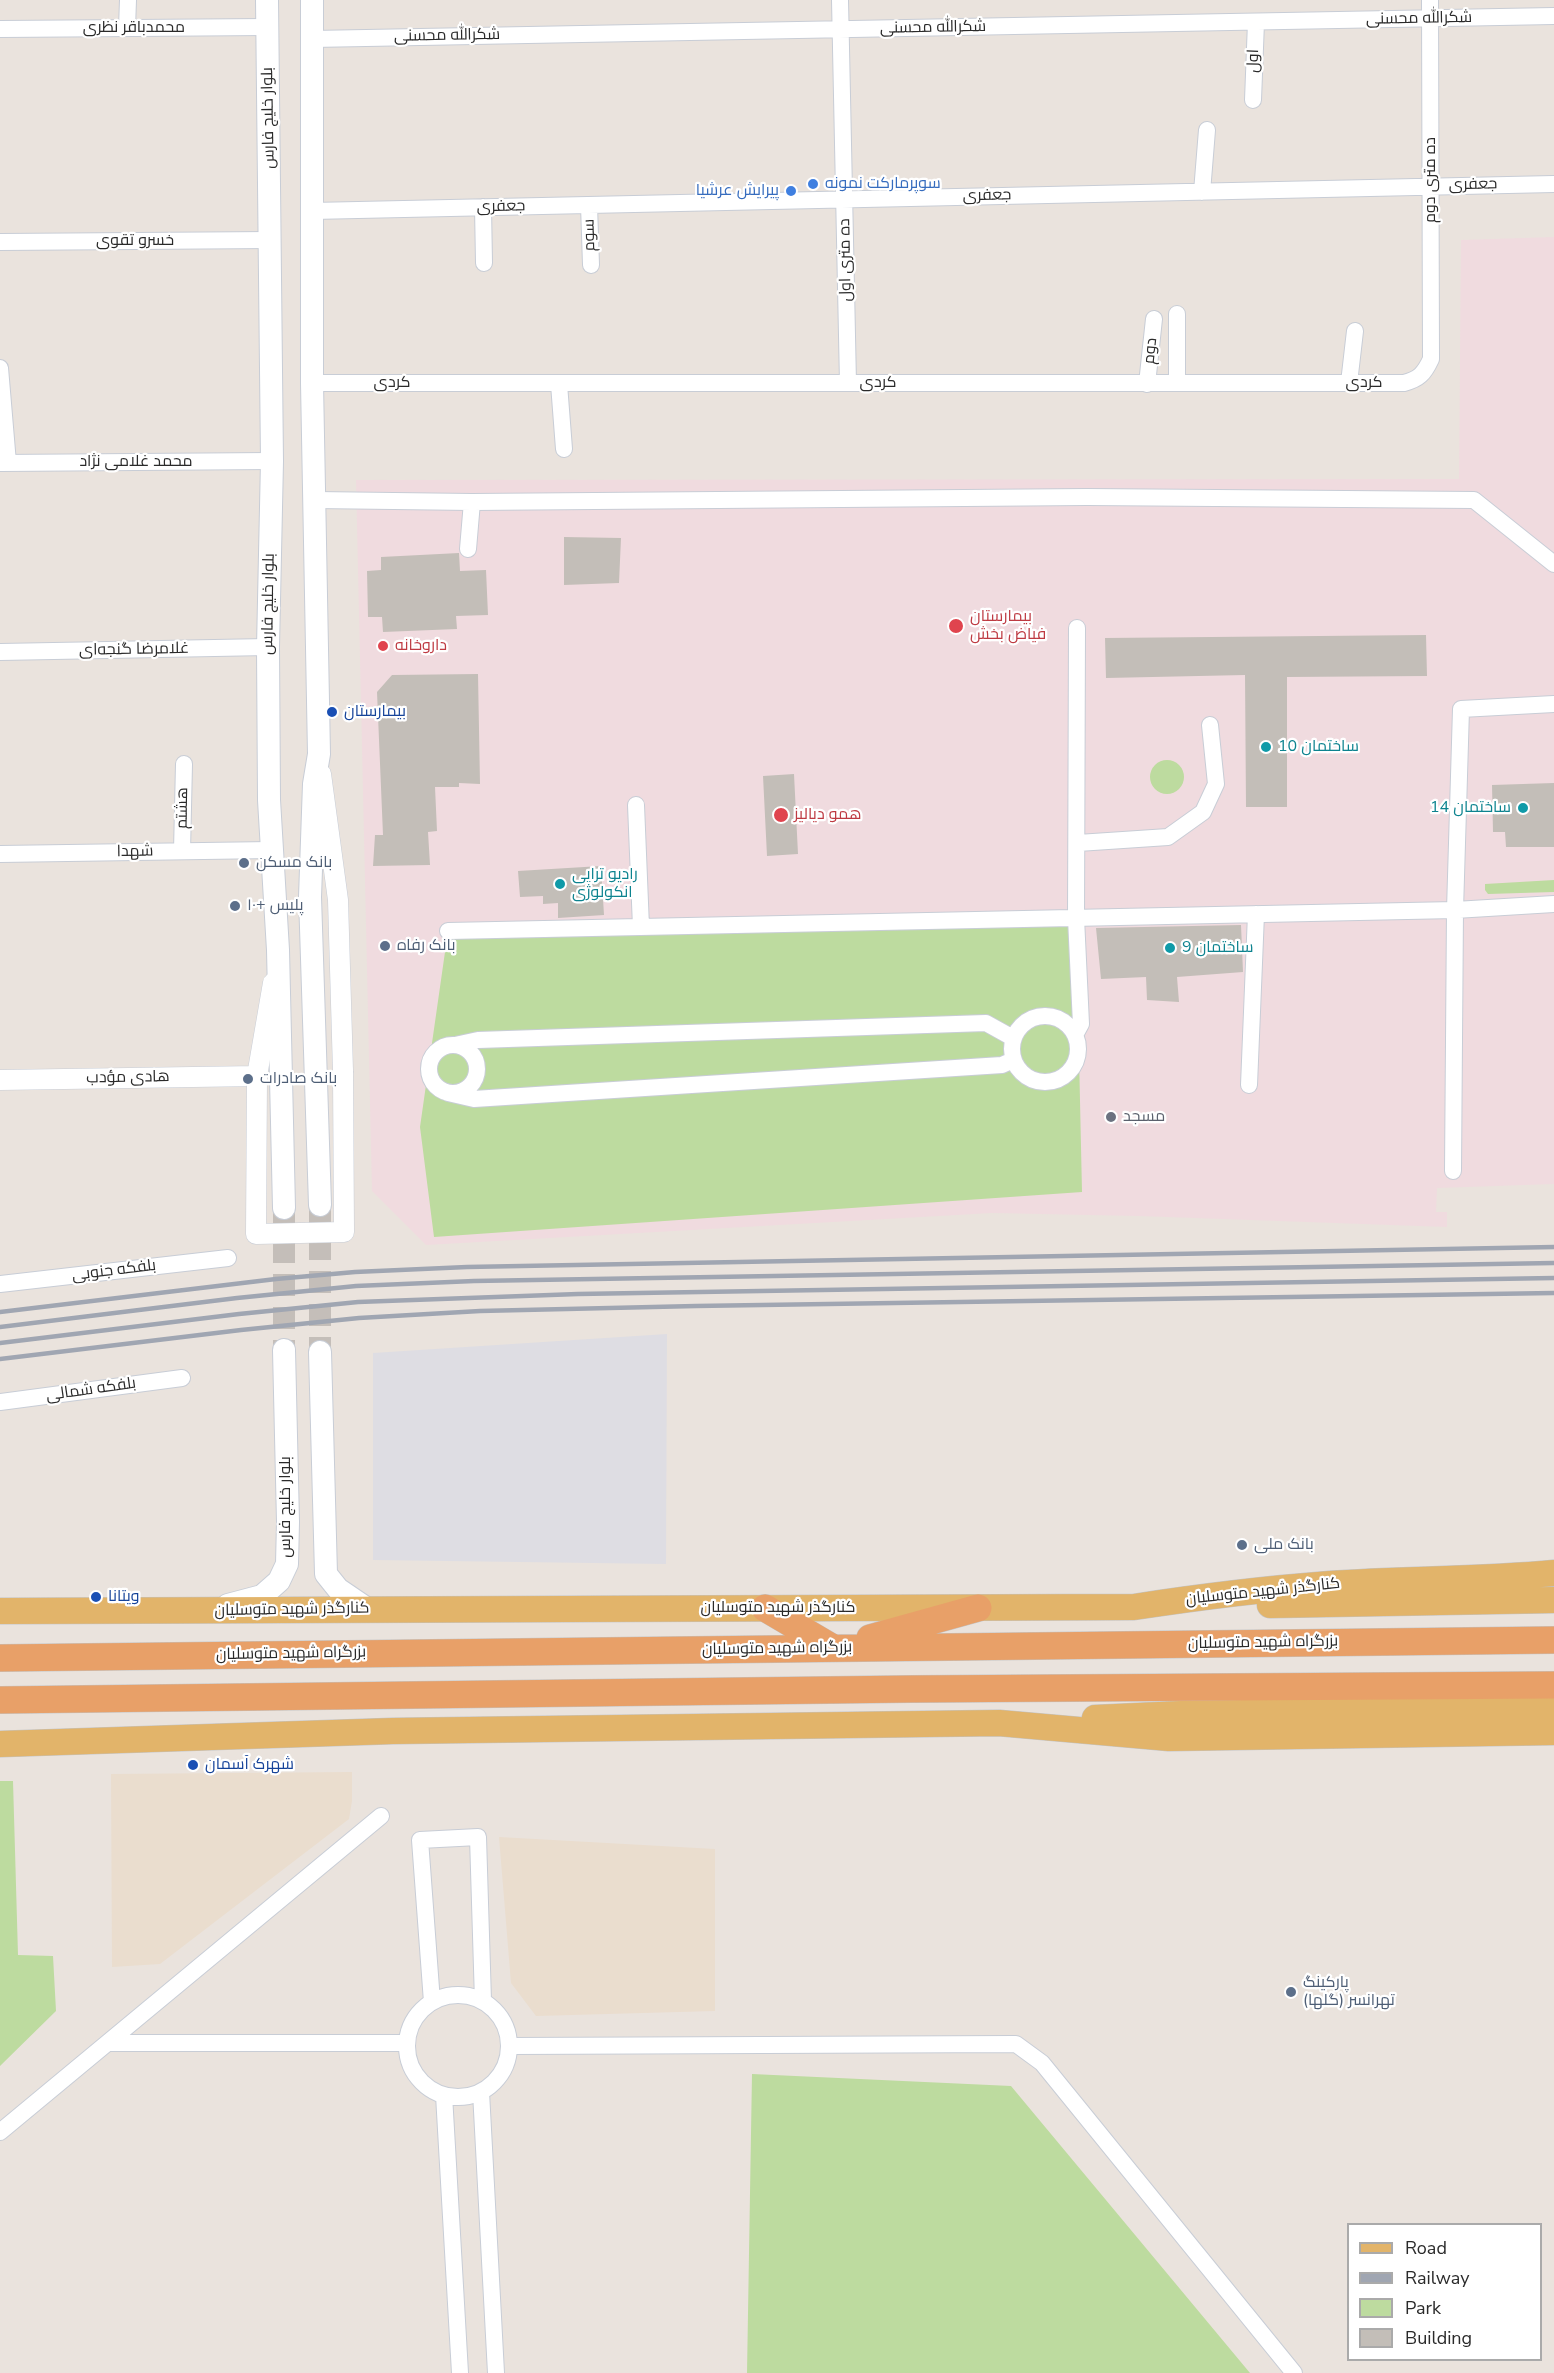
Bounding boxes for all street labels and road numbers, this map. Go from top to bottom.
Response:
street label: شکرالله محسنی [1366,8,1472,30]
street label: شکرالله محسنی [880,17,986,39]
street label: محمدباقر نظری [83,18,185,38]
street label: شکرالله محسنی [394,25,500,47]
street label: اول [1244,49,1264,73]
street label: بلوار خلیج فارس [259,67,279,169]
street label: ده متری دوم [1421,137,1441,223]
street label: جعفری [1449,175,1497,195]
street label: جعفری [963,186,1011,206]
street label: جعفری [477,197,525,217]
street label: ده متری اول [836,218,856,302]
street label: سوم [580,219,600,251]
street label: خسرو تقوی [96,231,174,251]
street label: دوم [1140,337,1162,365]
street label: کردی [374,373,410,393]
street label: کردی [860,373,896,393]
street label: کردی [1346,373,1382,393]
street label: محمد غلامی نژاد [79,452,193,472]
street label: بلوار خلیج فارس [259,553,279,655]
street label: غلامرضا گنجه‌ای [79,639,189,661]
street label: هشتم [173,787,193,829]
street label: شهدا [117,842,153,862]
street label: هادی مؤدب [86,1068,170,1088]
street label: بلفکه جنوبی [71,1256,157,1286]
street label: بلفکه شمالی [45,1374,137,1406]
street label: بلوار خلیج فارس [276,1456,296,1558]
street label: کنارگذر شهید متوسلیان [1185,1574,1341,1610]
street label: کنارگذر شهید متوسلیان [701,1598,855,1618]
street label: کنارگذر شهید متوسلیان [214,1599,370,1621]
street label: بزرگراه شهید متوسلیان [1188,1632,1338,1654]
street label: بزرگراه شهید متوسلیان [702,1638,852,1660]
street label: بزرگراه شهید متوسلیان [216,1643,366,1665]

